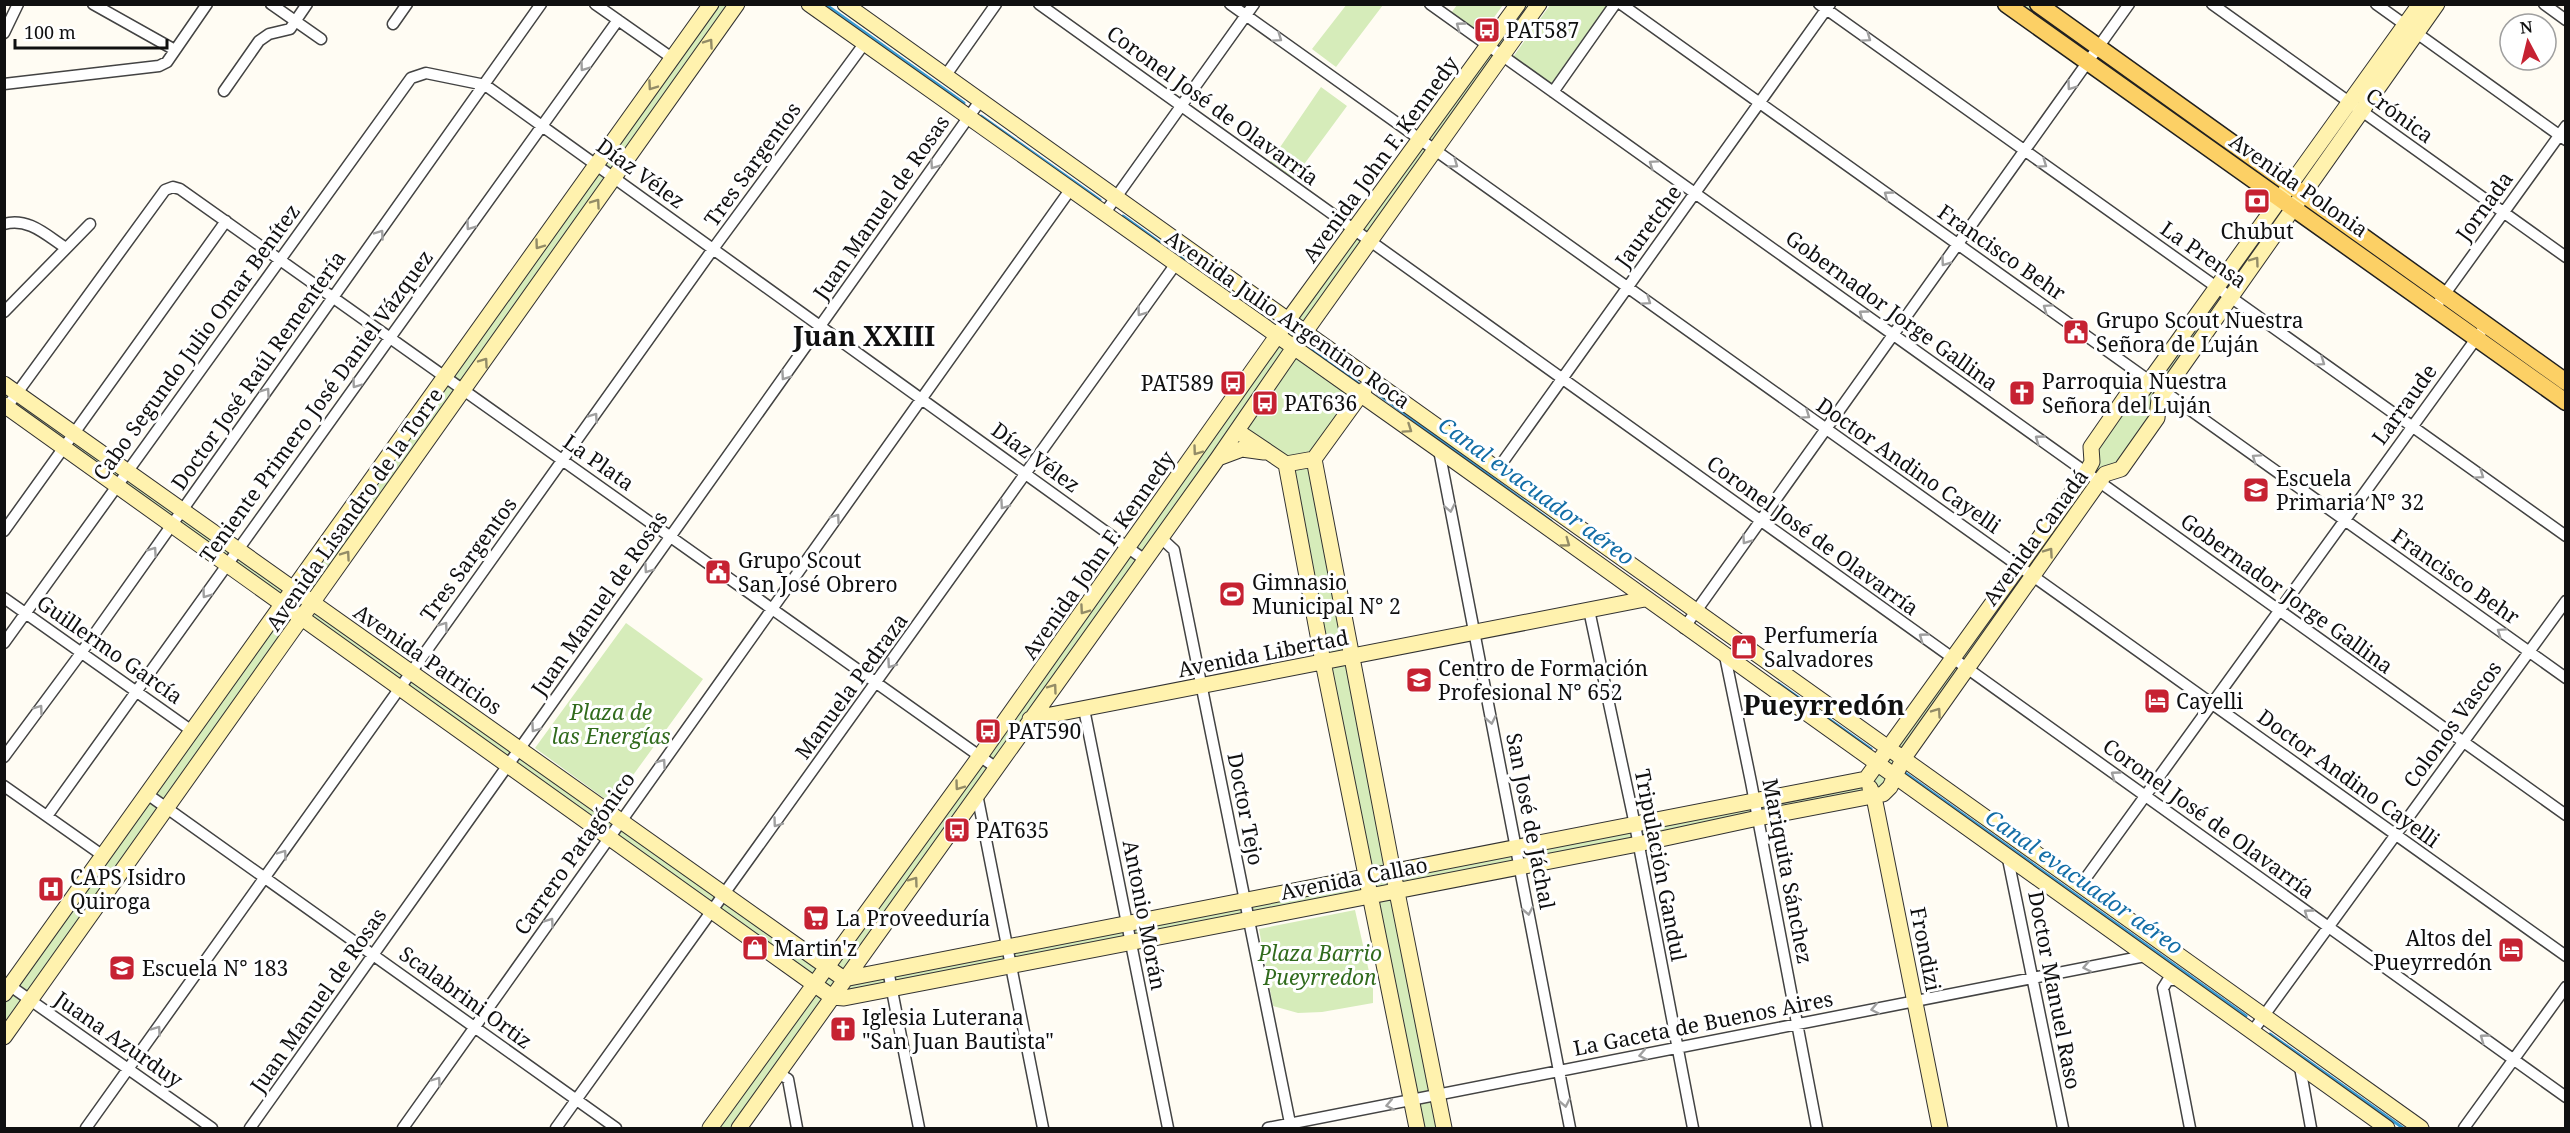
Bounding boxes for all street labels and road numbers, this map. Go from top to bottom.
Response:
street label: Coronel José de Olavarría [1101,19,1325,191]
street label: Avenida John F. Kennedy [1296,50,1464,268]
street label: Crónica [2360,81,2440,149]
street label: Tres Sargentos [697,96,807,232]
street label: Juan Manuel de Rosas [806,109,955,306]
street label: Avenida Polonia [2224,127,2374,243]
street label: Díaz Vélez [591,132,691,214]
street label: Jornada [2449,166,2519,247]
street label: Jauretche [1608,179,1688,274]
street label: Cabo Segundo Julio Omar Benítez [86,198,306,486]
street label: Francisco Behr [1933,198,2071,307]
street label: La Prensa [2155,214,2253,294]
street label: Avenida Julio Argentino Roca [1160,223,1416,415]
street label: Gobernador Jorge Gallina [1780,223,2004,397]
street label: Teniente Primero José Daniel Vázquez [193,244,439,568]
street label: Doctor José Raúl Rementería [165,245,351,495]
street label: Larraude [2365,358,2443,450]
street label: Avenida Lisandro de la Torre [259,382,449,636]
street label: Doctor Andino Cayelli [1811,391,2007,539]
street label: Díaz Vélez [986,416,1086,498]
street label: La Plata [558,427,640,497]
street label: Avenida John F. Kennedy [1015,445,1181,665]
street label: Coronel José de Olavarría [1701,449,1925,621]
street label: Avenida Canadá [1976,463,2094,611]
street label: Tres Sargentos [413,491,523,627]
street label: Juan Manuel de Rosas [524,505,673,702]
street label: Gobernador Jorge Gallina [2175,506,2399,680]
street label: Francisco Behr [2387,522,2525,631]
street label: Guillermo García [31,588,189,710]
street label: Avenida Patricios [348,597,508,721]
street label: Manuela Pedraza [789,607,913,765]
street label: Avenida Libertad [1175,623,1351,683]
street label: Colonos Vascos [2396,655,2508,793]
street label: Doctor Andino Cayelli [2252,702,2446,854]
street label: San José de Jáchal [1500,730,1562,912]
street label: Coronel José de Olavarría [2097,732,2321,904]
street label: Doctor Tejo [1221,750,1271,868]
street label: Carrero Patagónico [507,766,641,940]
street label: Tripulación Gandul [1629,766,1693,964]
street label: Mariquita Sánchez [1756,776,1820,966]
street label: Antonio Morán [1117,838,1173,992]
street label: Avenida Callao [1278,850,1430,906]
street label: Doctor Manuel Raso [2022,888,2088,1092]
street label: Juan Manuel de Rosas [243,902,392,1099]
street label: Frondizi [1904,905,1948,994]
street label: Scalabrini Ortiz [394,939,538,1055]
street label: Juana Azurduy [49,984,189,1094]
street label: La Gaceta de Buenos Aires [1571,984,1835,1062]

